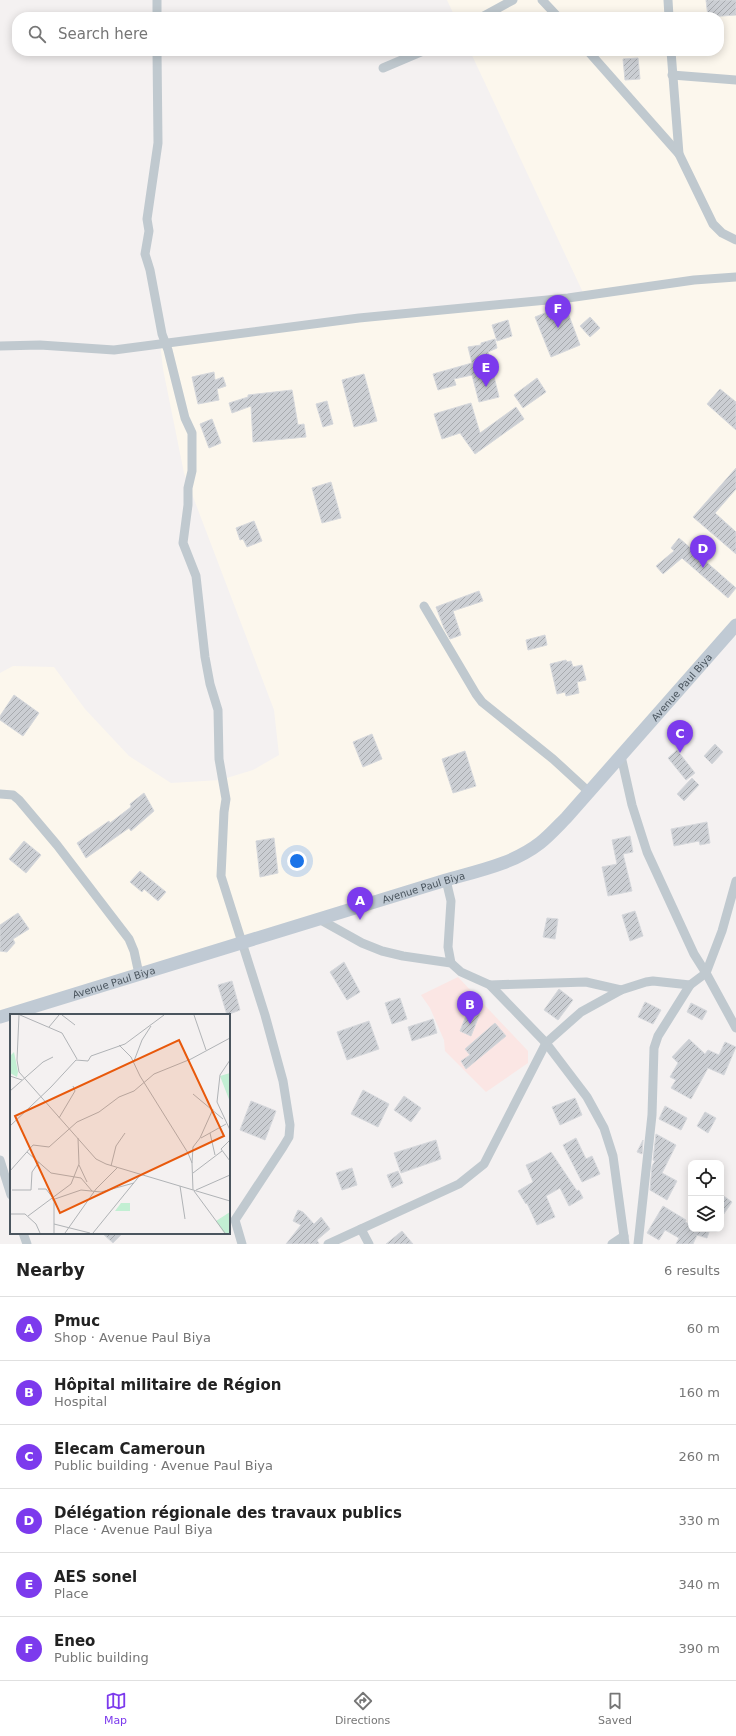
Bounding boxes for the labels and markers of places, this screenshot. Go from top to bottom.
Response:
pin: F [545,295,571,328]
pin: E [473,354,499,387]
pin: D [690,535,716,568]
pin: C [667,720,693,753]
pin: A [347,887,373,920]
pin: B [457,991,483,1024]

